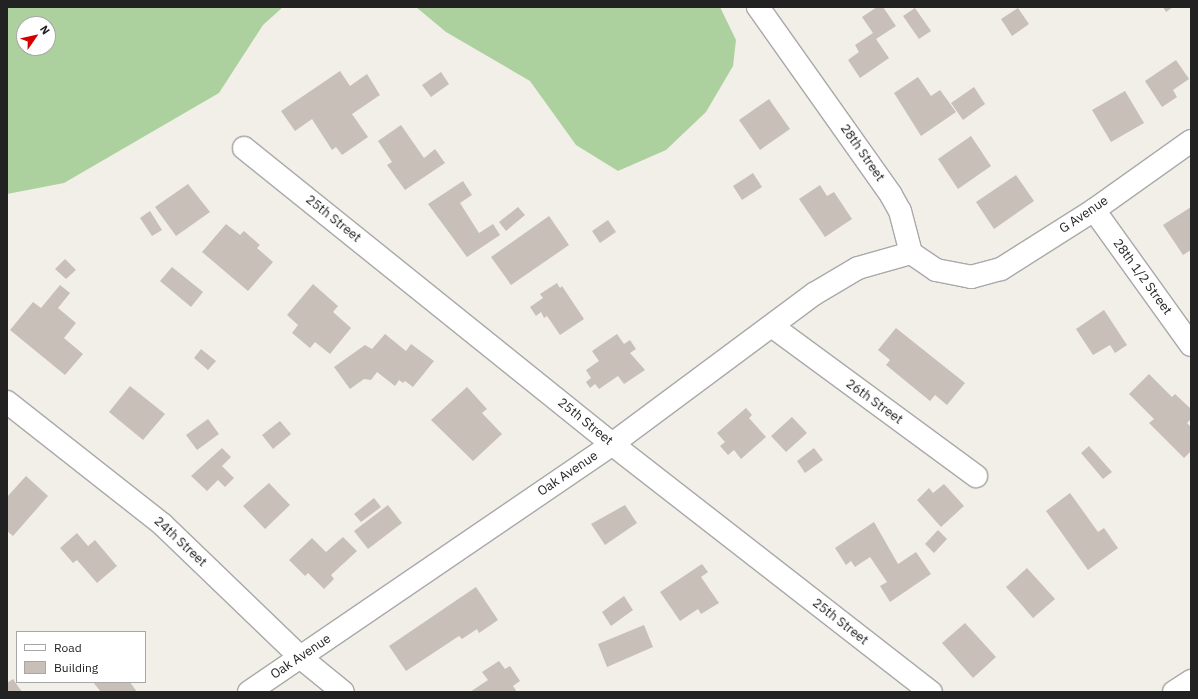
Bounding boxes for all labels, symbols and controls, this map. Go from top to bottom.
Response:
north arrow [16,16,56,56]
text: N [37,23,53,37]
street label: 28th Street [837,121,887,185]
street label: 25th Street [302,192,364,246]
street label: G Avenue [1057,193,1111,237]
street label: 28th 1/2 Street [1109,236,1175,318]
street label: 26th Street [843,376,905,428]
street label: 25th Street [554,395,616,449]
street label: Oak Avenue [535,448,601,500]
street label: 24th Street [150,514,210,570]
street label: 25th Street [809,595,871,649]
legend [16,631,146,683]
street label: Oak Avenue [268,631,334,683]
text: Road [54,640,82,655]
text: Building [54,660,98,675]

